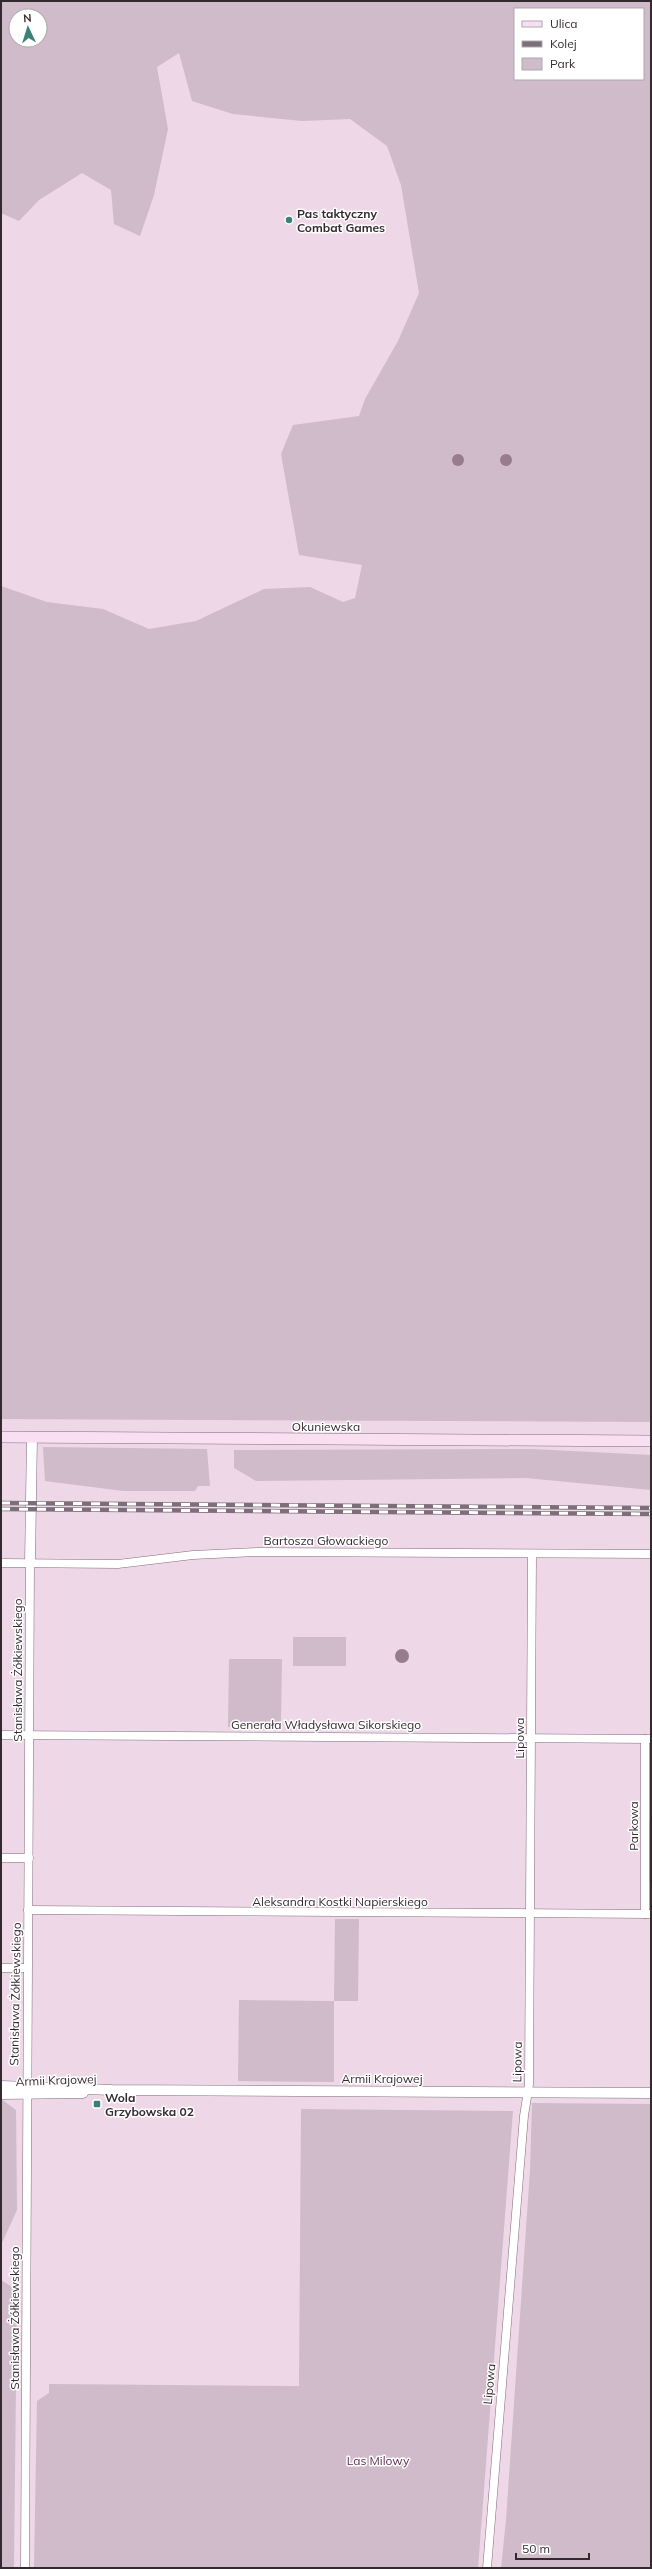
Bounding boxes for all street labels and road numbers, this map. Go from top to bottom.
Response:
street label: Okuniewska [292,1419,360,1434]
street label: Bartosza Głowackiego [264,1533,389,1548]
street label: Stanisława Żółkiewskiego [10,1598,25,1742]
street label: Generała Władysława Sikorskiego [231,1717,421,1732]
street label: Lipowa [512,1718,527,1758]
street label: Parkowa [626,1801,641,1851]
street label: Aleksandra Kostki Napierskiego [252,1894,428,1909]
street label: Stanisława Żółkiewskiego [6,1922,24,2066]
street label: Lipowa [509,2041,525,2083]
street label: Armii Krajowej [15,2071,97,2089]
street label: Armii Krajowej [341,2071,423,2086]
street label: Stanisława Żółkiewskiego [7,2246,22,2390]
street label: Lipowa [480,2363,498,2405]

